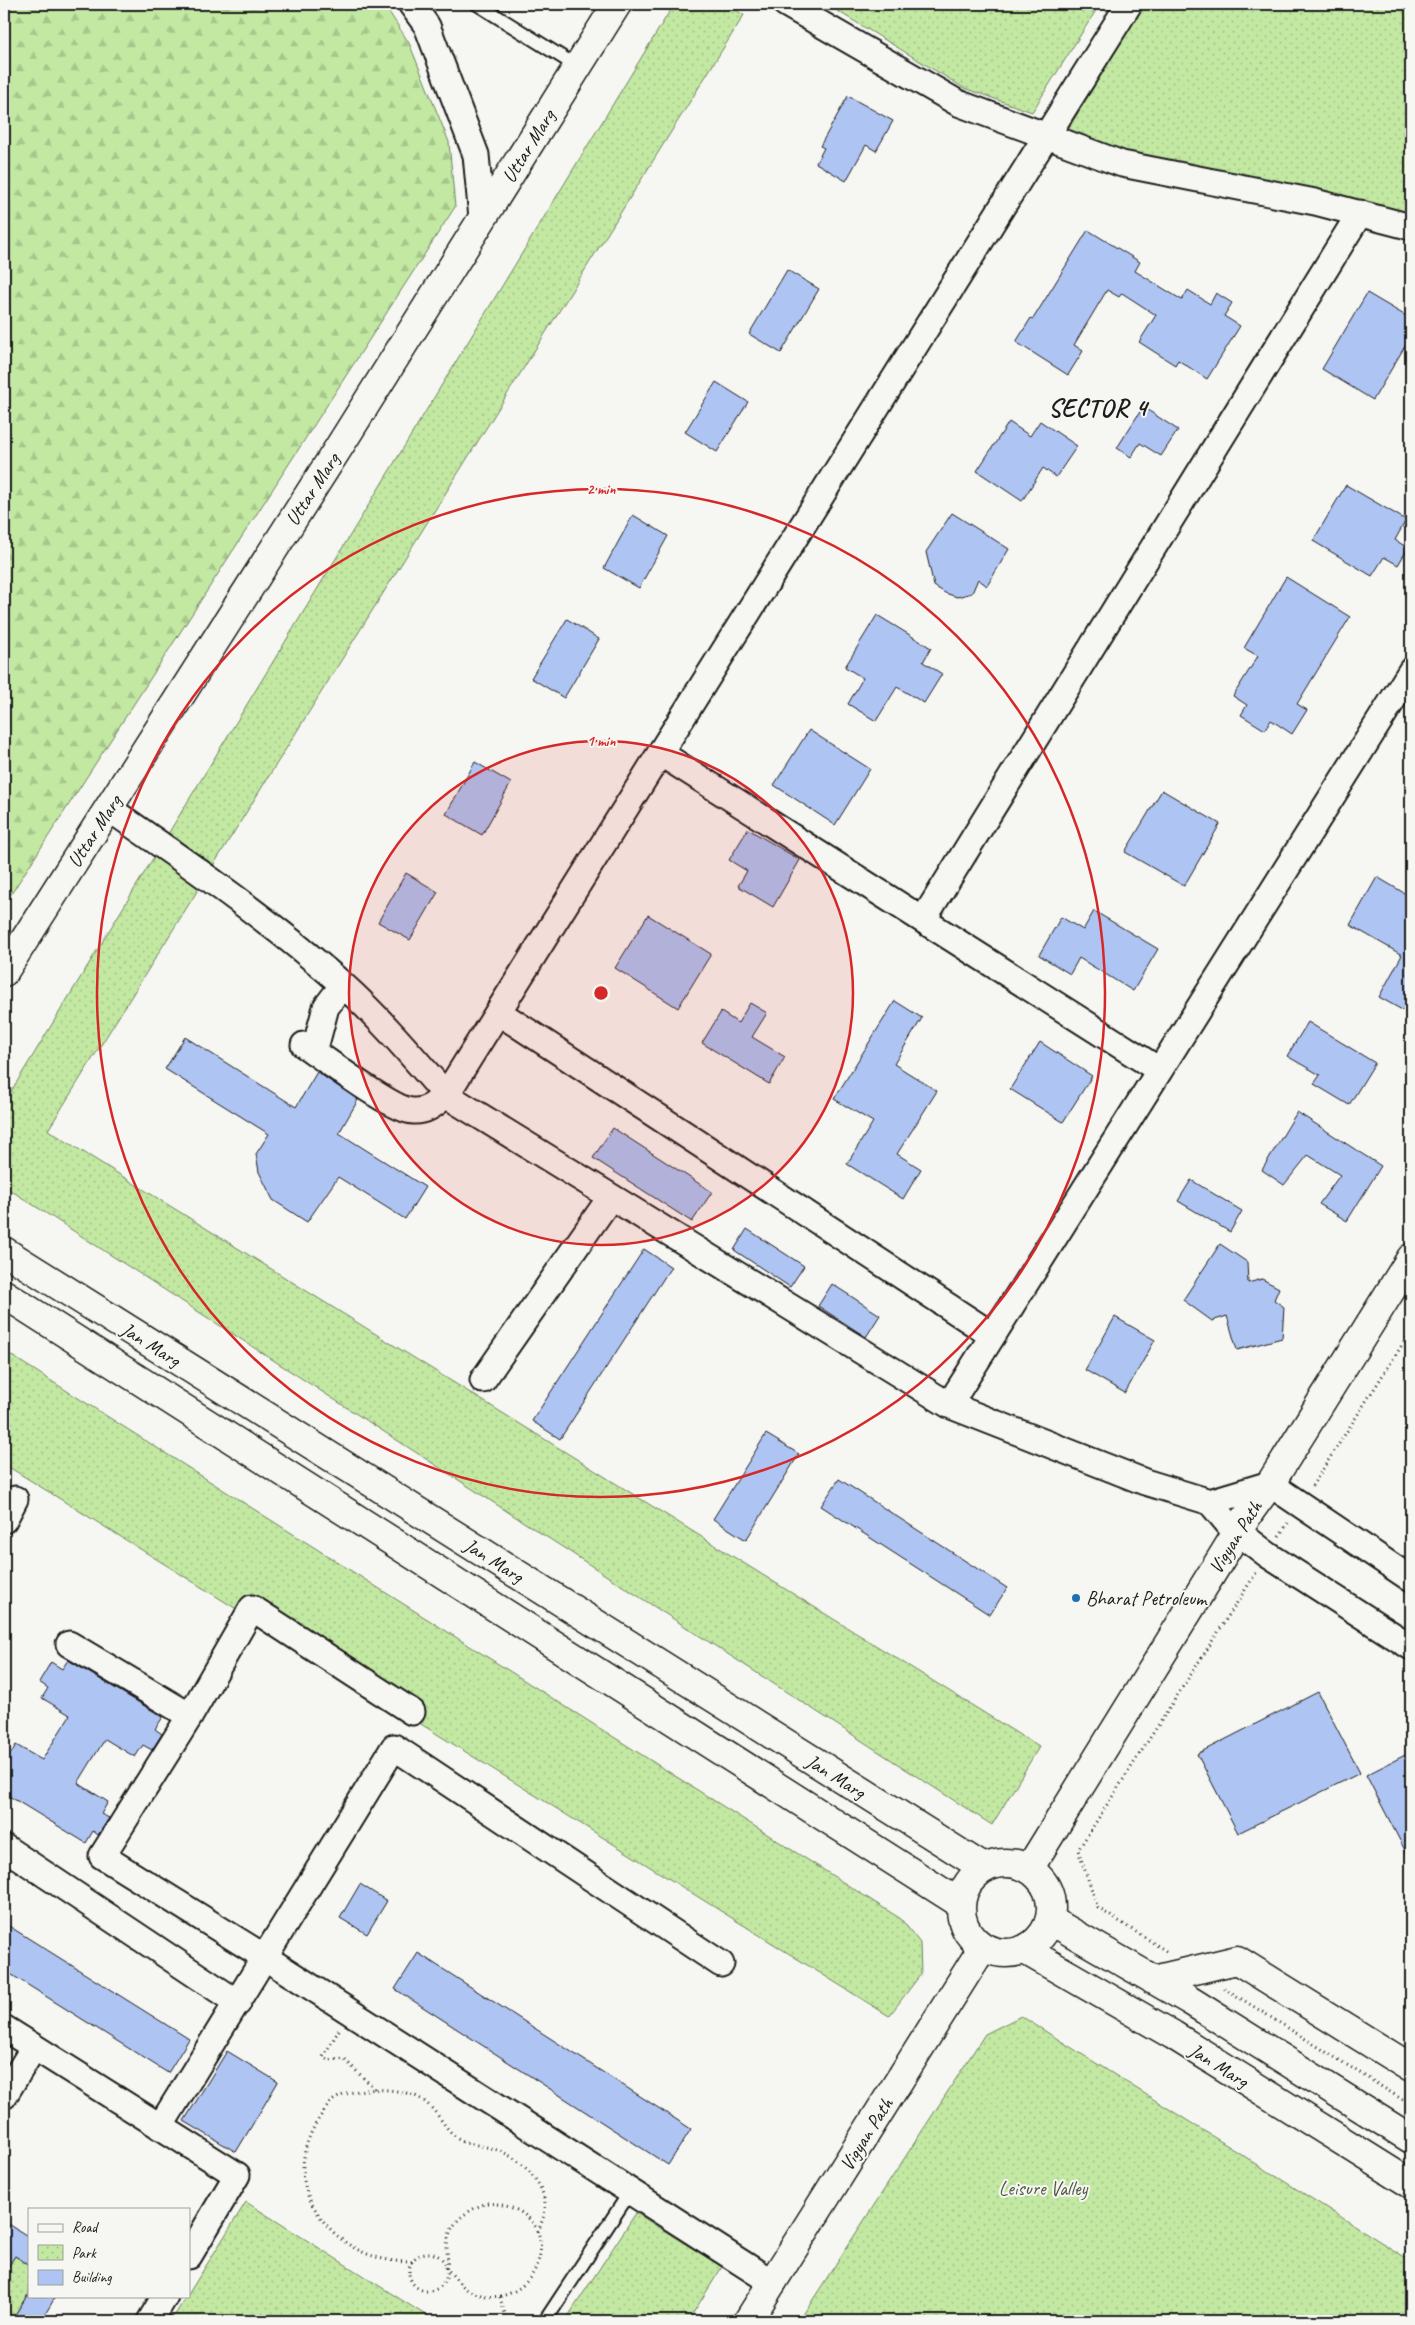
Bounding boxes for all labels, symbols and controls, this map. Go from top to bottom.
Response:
street label: Uttar Marg [496,104,562,187]
district label: SECTOR 4 [1048,392,1150,424]
street label: Uttar Marg [280,447,346,530]
text: 2 min [587,480,616,499]
text: 1 min [587,732,616,751]
street label: Uttar Marg [62,789,128,872]
centre of rings [592,984,610,1002]
street label: Jan Marg [116,1316,187,1373]
street label: Vigyan Path [1203,1495,1268,1579]
street label: Jan Marg [459,1532,530,1589]
place label: Bharat Petroleum [1086,1586,1208,1611]
marker: Bharat Petroleum [1070,1592,1082,1604]
street label: Jan Marg [801,1748,872,1805]
street label: Jan Marg [1184,2037,1255,2094]
street label: Vigyan Path [834,2092,899,2176]
park label: Leisure Valley [999,2176,1088,2201]
legend [28,2208,190,2298]
text: Road [72,2218,99,2237]
text: Park [72,2244,97,2263]
text: Building [72,2268,112,2287]

